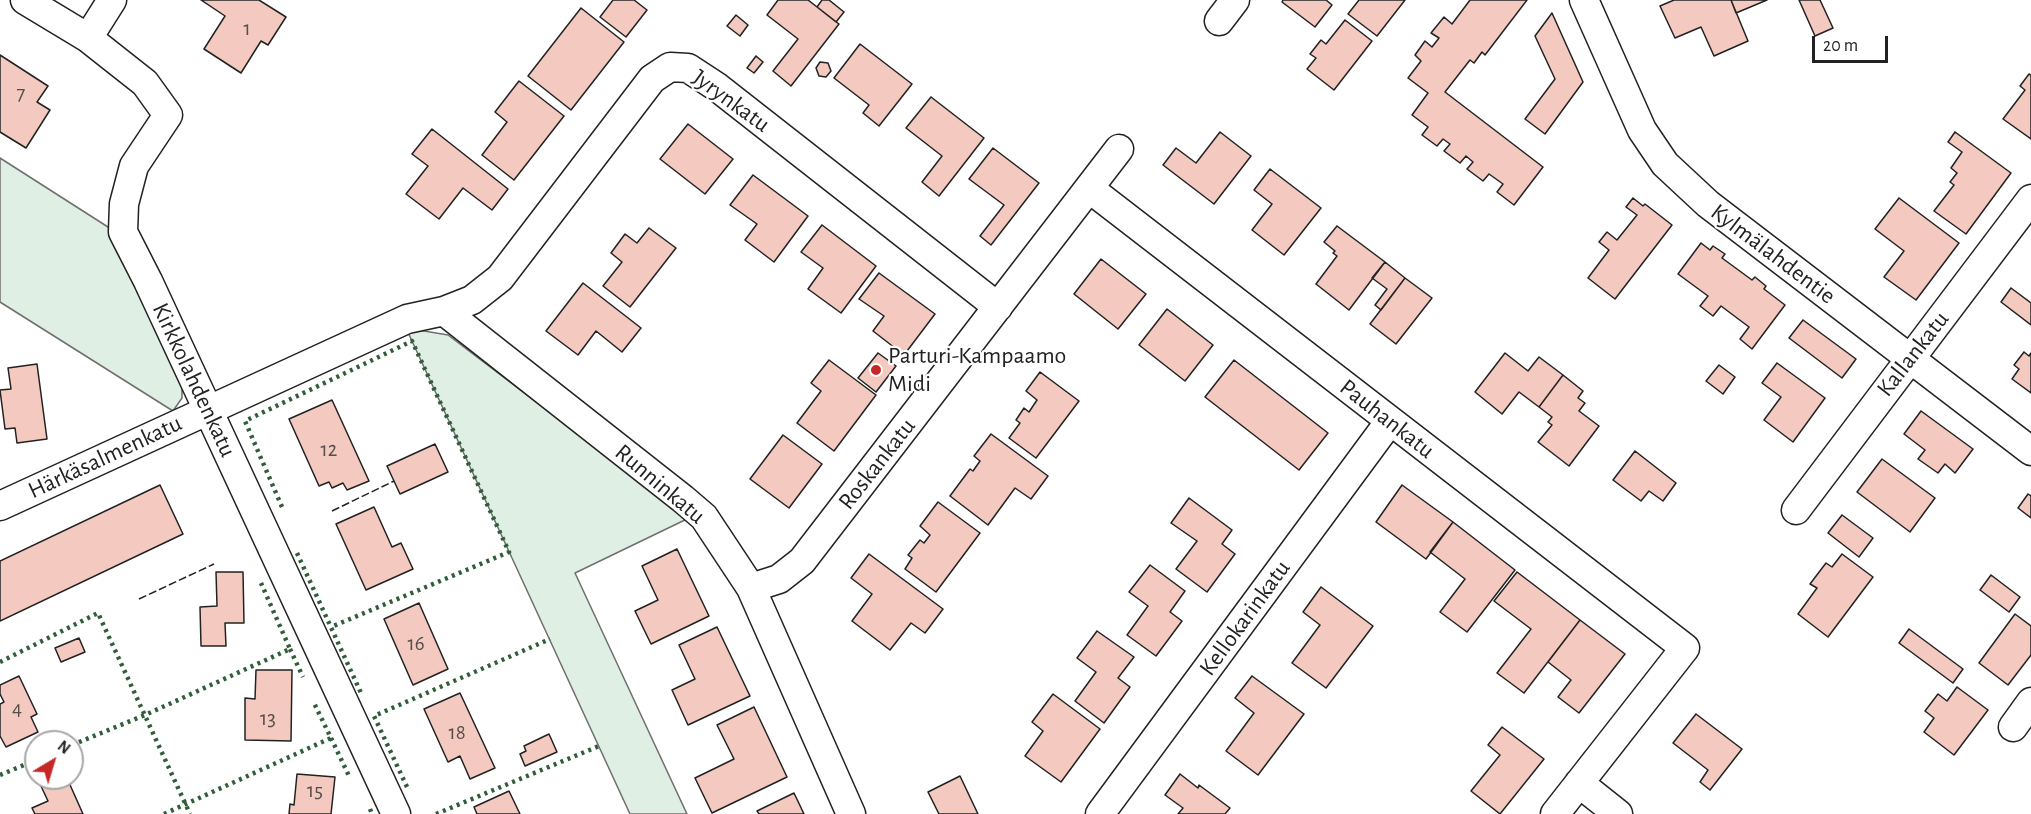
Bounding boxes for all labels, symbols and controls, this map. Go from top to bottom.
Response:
house number: 1 [243,16,251,42]
scale bar [1815,24,1892,62]
text: 20 m [1823,37,1858,55]
street label: Jyrynkatu [687,63,775,139]
house number: 7 [17,81,25,107]
street label: Kylmälahdentie [1705,198,1841,310]
street label: Kirkkolahdenkatu [146,298,242,462]
street label: Kallankatu [1871,306,1955,402]
place label: Parturi-Kampaamo Midi [888,342,1066,398]
marker: Parturi-Kampaamo Midi [869,363,883,377]
street label: Pauhankatu [1334,373,1440,465]
street label: Härkäsalmenkatu [24,409,186,505]
street label: Roskankatu [832,412,922,516]
house number: 12 [321,437,337,463]
street label: Runninkatu [609,438,711,530]
street label: Kellokarinkatu [1193,555,1297,681]
house number: 16 [407,631,425,657]
house number: 4 [12,696,22,722]
house number: 13 [260,706,276,732]
house number: 18 [448,720,466,746]
north arrow [24,730,84,790]
text: N [55,738,73,757]
house number: 15 [307,778,323,804]

